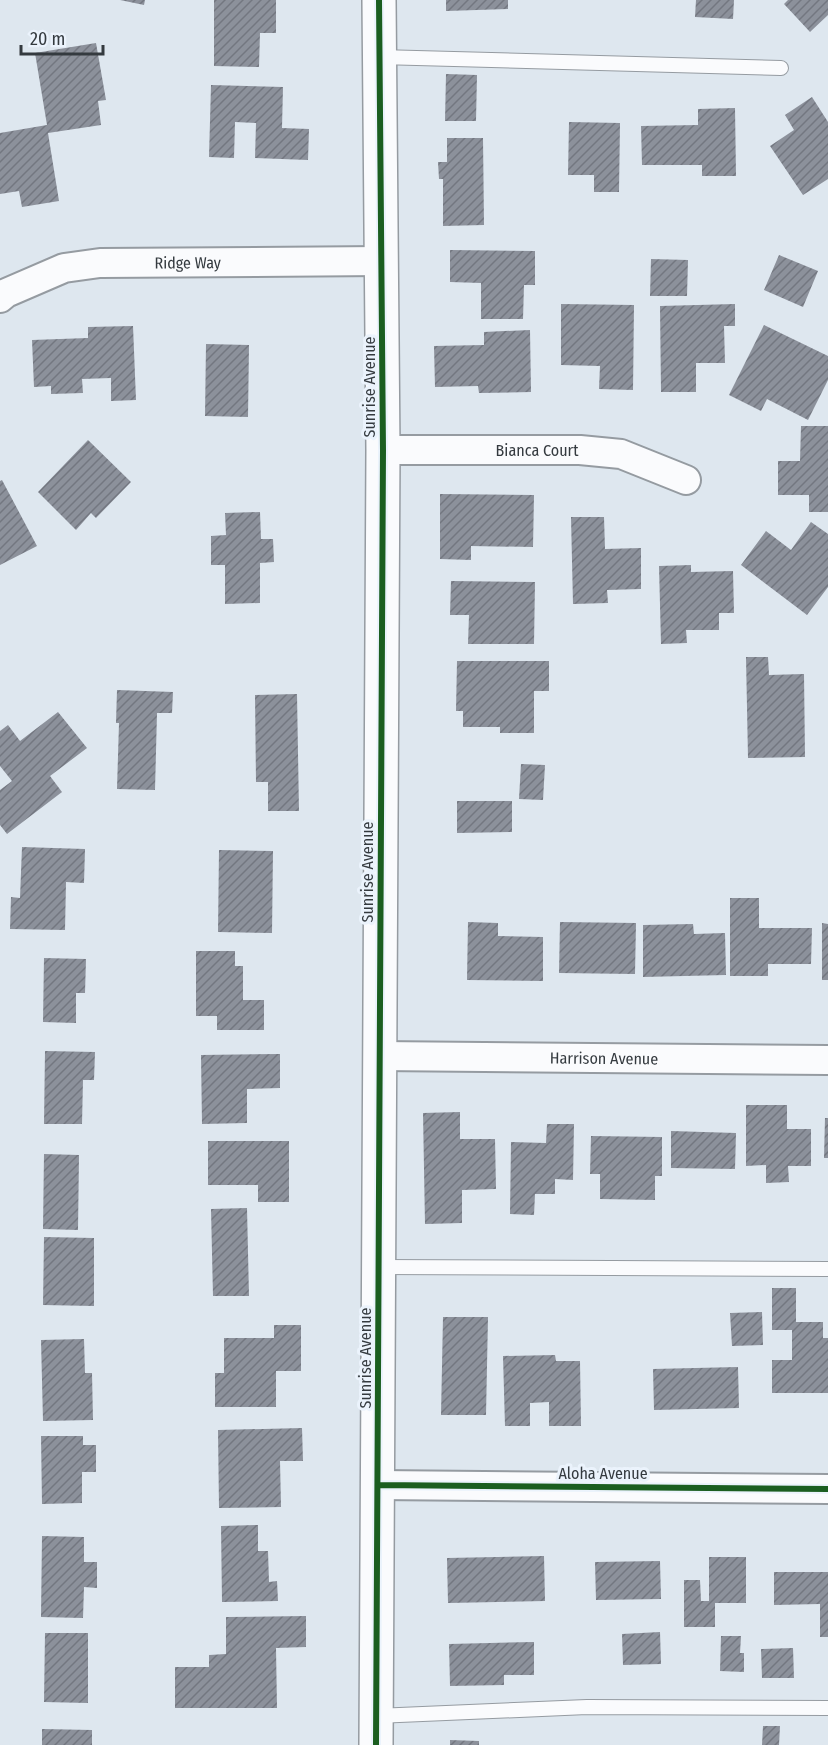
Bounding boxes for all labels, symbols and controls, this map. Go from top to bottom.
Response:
scale bar [21,18,104,56]
text: 20 m [30,28,65,50]
street label: Ridge Way [154,253,222,272]
street label: Sunrise Avenue [360,336,379,437]
street label: Bianca Court [496,441,579,460]
street label: Sunrise Avenue [358,821,377,922]
street label: Harrison Avenue [550,1048,658,1068]
street label: Sunrise Avenue [356,1307,375,1408]
street label: Aloha Avenue [558,1464,648,1483]

